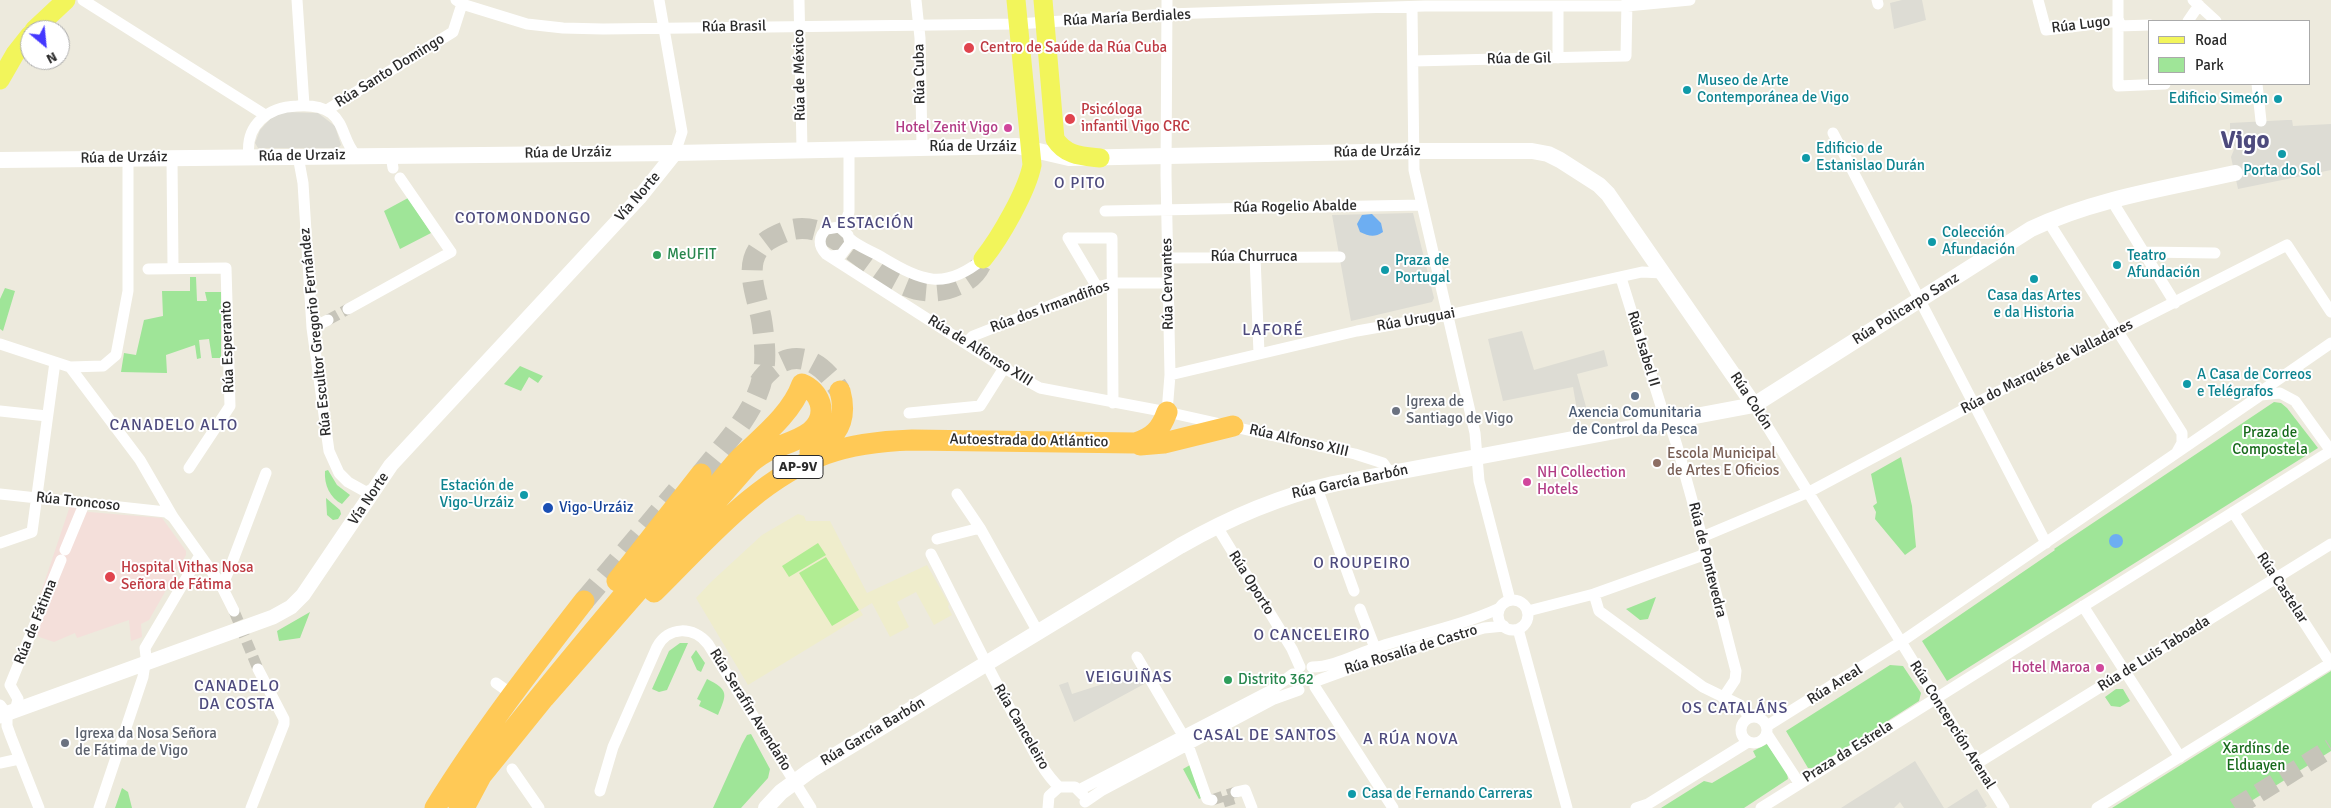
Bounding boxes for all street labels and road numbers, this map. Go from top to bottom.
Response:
street label: Rúa María Berdiales [1063,6,1191,30]
street label: Rúa Lugo [2051,12,2111,38]
street label: Rúa Brasil [701,17,767,37]
street label: Rúa de México [790,29,810,121]
street label: Rúa Santo Domingo [332,30,448,112]
street label: Rúa Cuba [910,44,930,104]
street label: Rúa de Gil [1487,49,1551,69]
street label: Rúa de Urzáiz [929,138,1017,156]
street label: Rúa de Urzáiz [1333,142,1421,162]
street label: Rúa de Urzáiz [524,143,612,163]
street label: Rúa de Urzaiz [258,146,346,166]
street label: Rúa de Urzáiz [80,148,168,168]
street label: Vía Norte [612,168,664,226]
street label: Rúa Rogelio Abalde [1233,197,1357,217]
street label: Rúa Escultor Gregorio Fernández [296,227,336,437]
street label: Rúa Cervantes [1158,238,1178,330]
street label: Rúa Churruca [1210,248,1298,266]
street label: Rúa Policarpo Sanz [1849,269,1963,349]
street label: Rúa dos Irmandiños [988,277,1112,337]
street label: Rúa Esperanto [217,301,239,393]
street label: Rúa Uruguai [1375,304,1457,336]
street label: Rúa Isabel II [1623,309,1663,389]
street label: Rúa de Alfonso XIII [924,311,1036,391]
street label: Rúa do Marqués de Valladares [1958,316,2136,418]
street label: Rúa Colón [1726,369,1776,433]
street label: Rúa Alfonso XIII [1247,421,1351,461]
street label: Autoestrada do Atlántico [949,431,1109,451]
road number: AP-9V [773,456,823,478]
street label: Rúa García Barbón [1290,461,1410,503]
street label: Vía Norte [345,469,393,529]
street label: Rúa Troncoso [35,489,121,515]
street label: Rúa de Pontevedra [1684,500,1730,620]
street label: Rúa Oporto [1224,548,1278,618]
street label: Rúa Castelar [2252,549,2312,627]
street label: Rúa de Fátima [11,577,61,667]
street label: Rúa de Luis Taboada [2095,612,2213,696]
street label: Rúa Rosalía de Castro [1342,621,1480,679]
street label: Rúa Serafín Avendaño [705,646,795,774]
street label: Rúa Concepción Arenal [1905,658,1999,792]
street label: Rúa Areal [1804,661,1866,709]
street label: Rúa Canceleiro [989,681,1053,773]
street label: Rúa García Barbón [818,694,928,770]
street label: Praza da Estrela [1800,717,1896,787]

